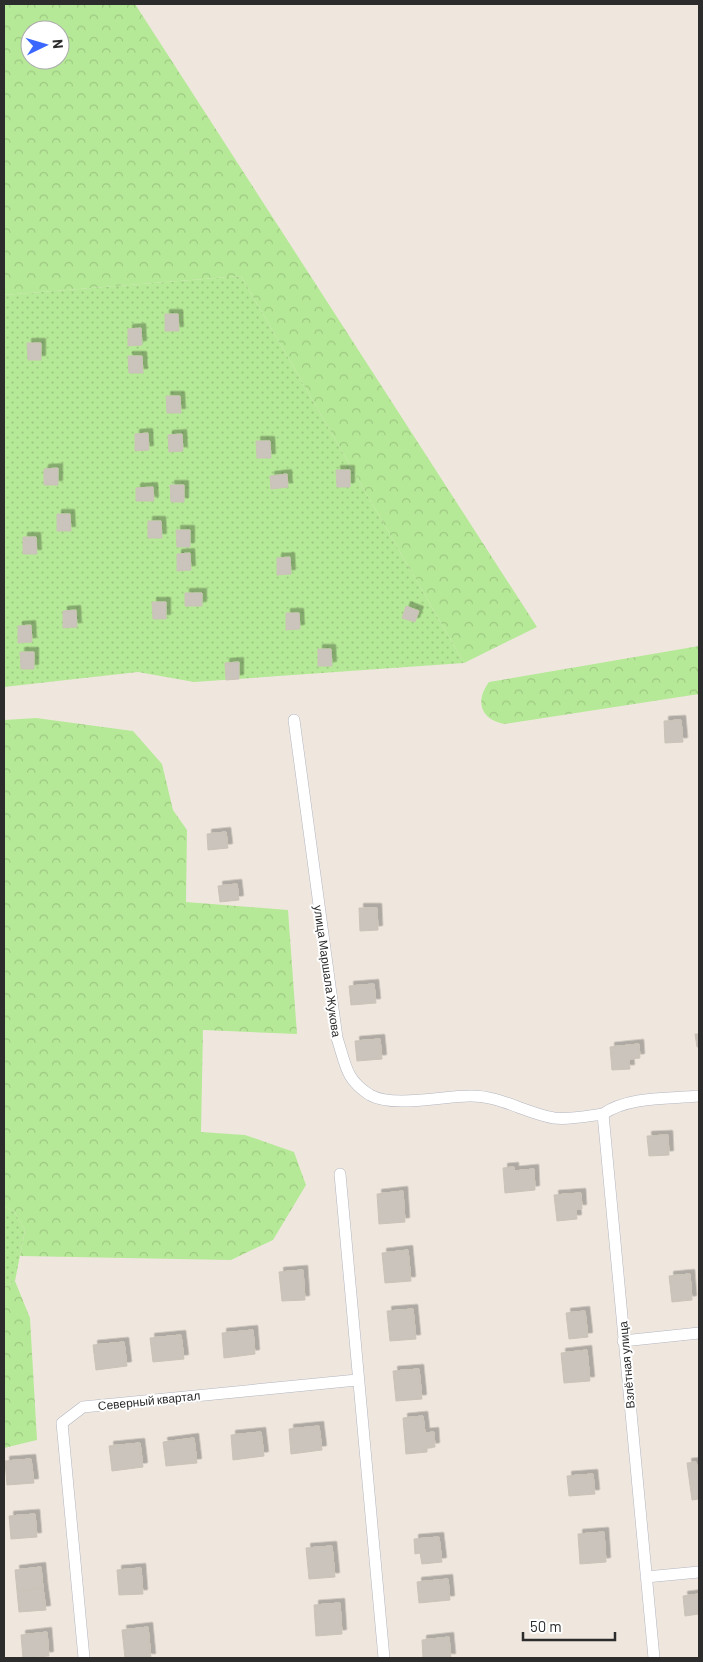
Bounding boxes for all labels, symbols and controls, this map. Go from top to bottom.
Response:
north arrow [20,20,70,70]
text: N [50,38,67,49]
street label: улица Маршала Жукова [311,904,344,1038]
street label: Взлётная улица [615,1320,638,1409]
street label: Северный квартал [97,1388,201,1413]
scale bar [523,1610,616,1642]
text: 50 m [530,1617,562,1635]

